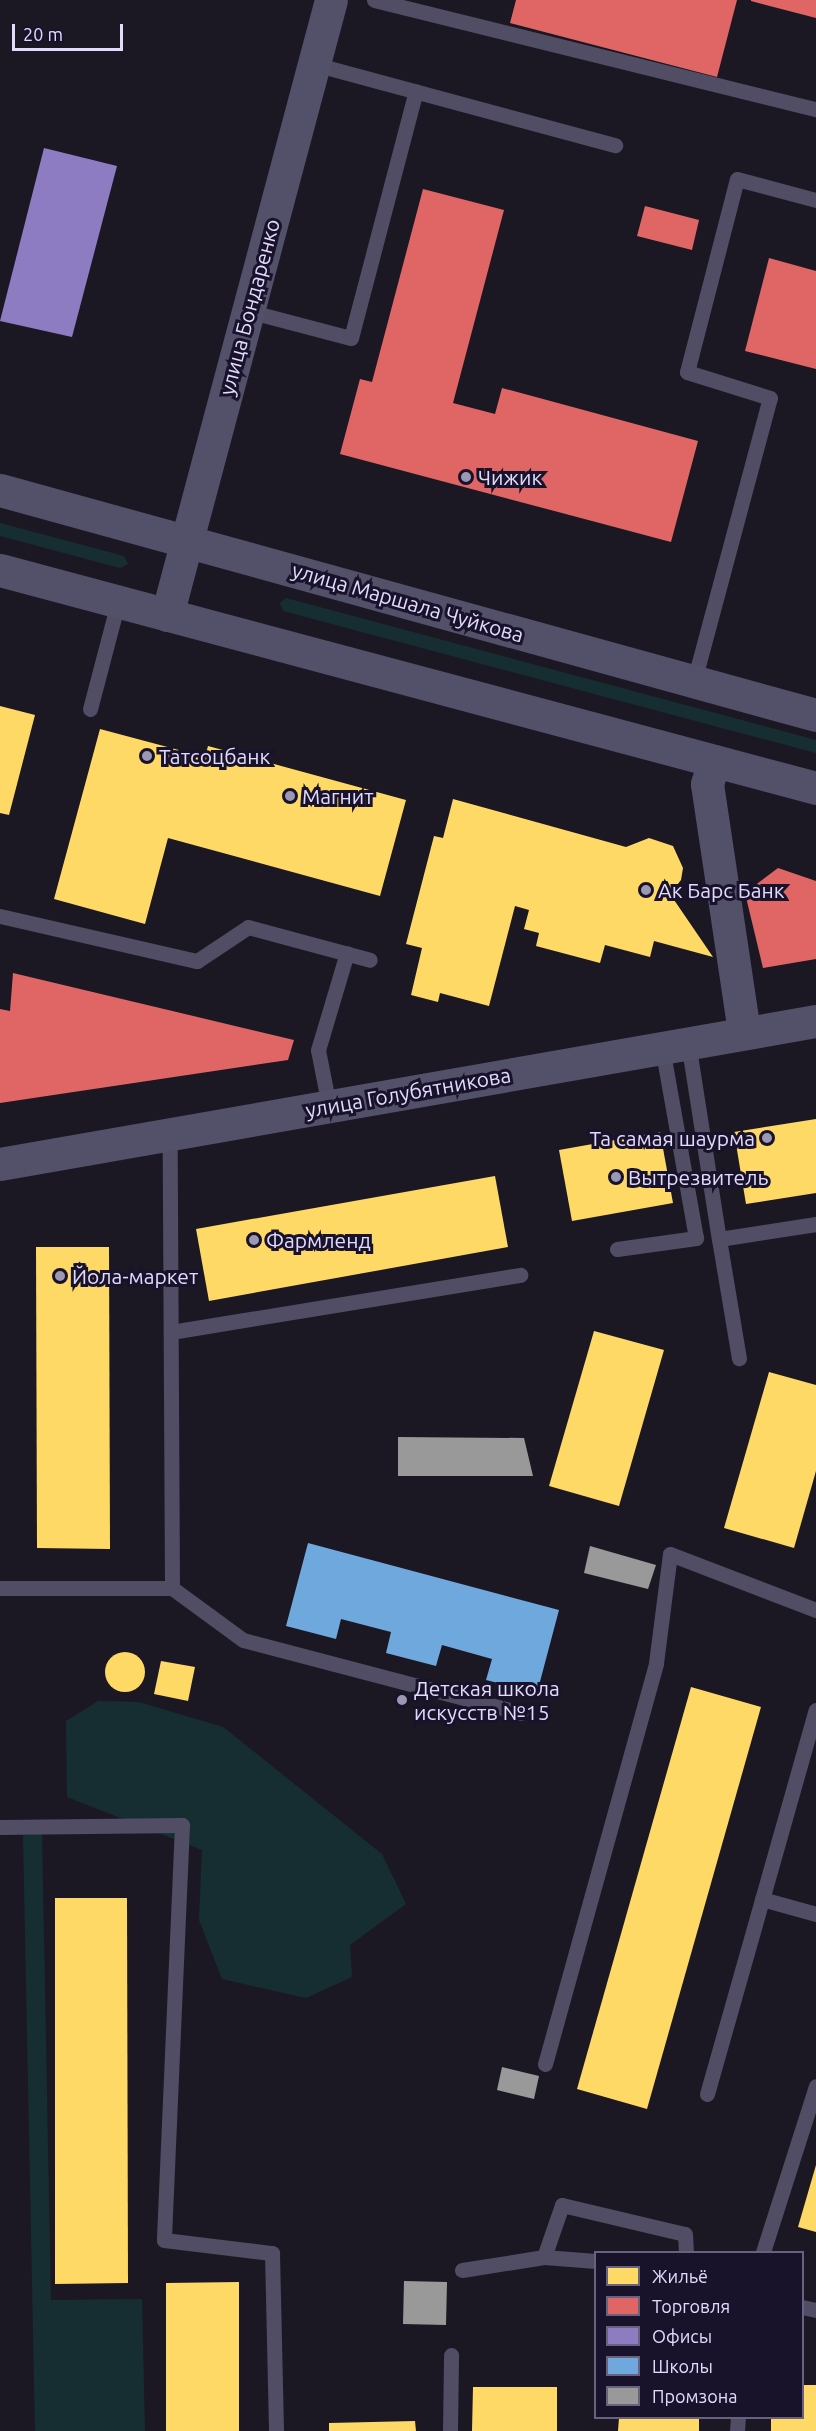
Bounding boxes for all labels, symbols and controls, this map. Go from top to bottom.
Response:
scale bar [15,12,126,50]
text: 20 m [23,24,63,44]
street label: улица Бондаренко [213,216,285,398]
place label: Чижик [478,464,542,490]
marker: Чижик [459,470,473,484]
street label: улица Маршала Чуйкова [289,557,527,647]
place label: Татсоцбанк [159,743,270,769]
marker: Татсоцбанк [140,749,154,763]
place label: Магнит [302,783,374,809]
marker: Магнит [283,789,297,803]
place label: Ак Барс Банк [658,877,785,903]
marker: Ак Барс Банк [639,883,653,897]
street label: улица Голубятникова [303,1062,513,1122]
place label: Та самая шаурма [590,1125,755,1151]
marker: Та самая шаурма [760,1131,774,1145]
place label: Вытрезвитель [628,1164,768,1190]
marker: Вытрезвитель [609,1170,623,1184]
place label: Фармленд [266,1227,371,1253]
marker: Фармленд [247,1233,261,1247]
place label: Йола-маркет [72,1263,198,1289]
marker: Йола-маркет [53,1269,67,1283]
place label: Детская школа искусств №15 [414,1675,560,1725]
marker: Детская школа искусств №15 [395,1693,409,1707]
legend [594,2251,804,2419]
text: Жильё [652,2266,708,2286]
text: Торговля [652,2296,730,2316]
text: Офисы [652,2326,712,2346]
text: Школы [652,2356,713,2376]
text: Промзона [652,2386,737,2406]

